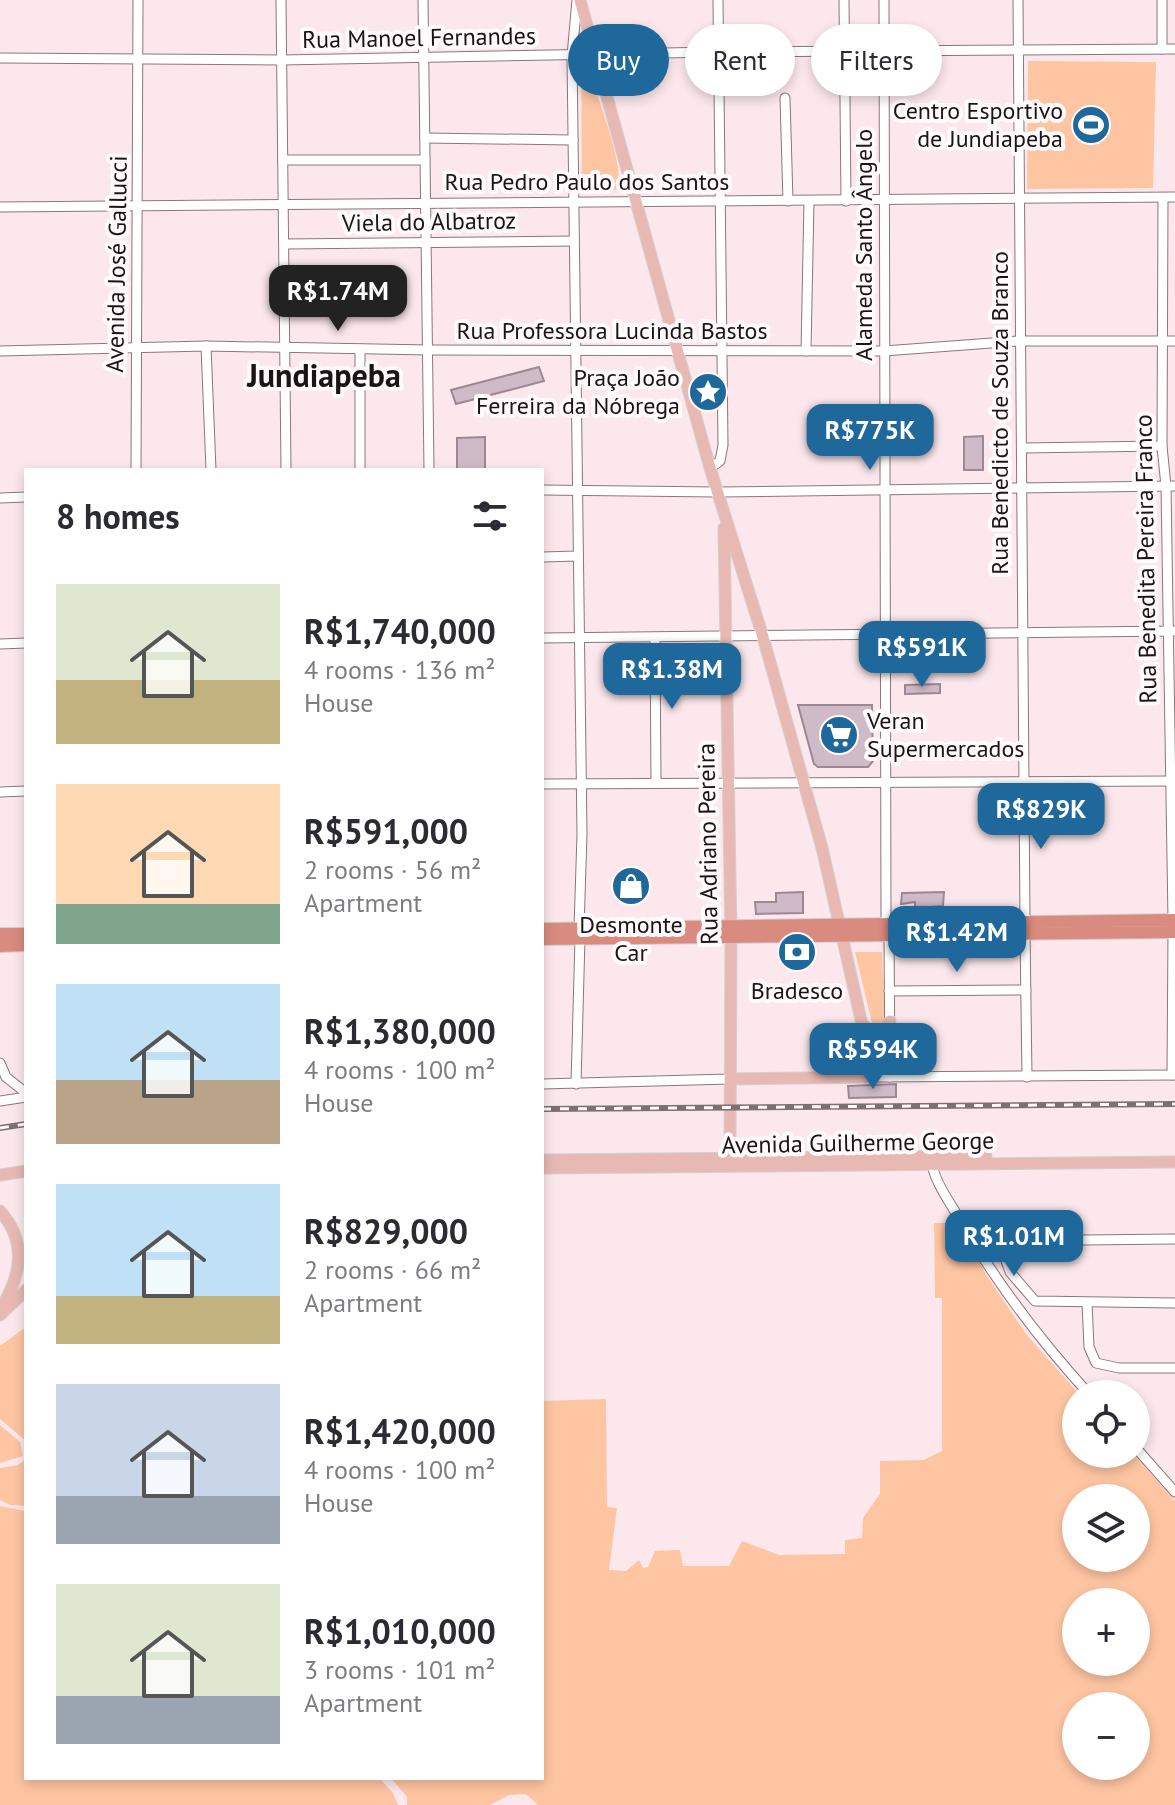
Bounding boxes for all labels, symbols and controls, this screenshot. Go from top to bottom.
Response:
street label: Rua Manoel Fernandes [302,20,536,55]
chip: Buy [568,24,669,96]
chip: Rent [685,24,795,96]
chip: Filters [811,24,942,96]
place label: Centro Esportivo de Jundiapeba [893,95,1063,154]
sports icon: Centro Esportivo de Jundiapeba [1070,104,1112,146]
street label: Alameda Santo Ângelo [848,129,879,361]
street label: Avenida José Gallucci [99,155,134,373]
street label: Rua Pedro Paulo dos Santos [445,166,729,197]
street label: Viela do Albatroz [341,204,516,239]
street label: Rua Benedicto de Souza Branco [984,251,1015,575]
pin: R$1.74M [264,265,412,333]
text: R$1.74M [287,274,389,307]
street label: Rua Professora Lucinda Bastos [456,315,768,346]
district label: Jundiapeba [246,354,401,396]
place label: Praça João Ferreira da Nóbrega [476,362,680,421]
place icon: Praça João Ferreira da Nóbrega [687,371,729,413]
pin: R$775K [805,404,935,472]
text: R$775K [825,413,915,446]
street label: Rua Benedita Pereira Franco [1127,414,1164,704]
text: 8 homes [56,494,180,538]
icon: filters [468,494,512,538]
text: R$1,740,000 [304,609,496,653]
icon: home [120,616,216,712]
pin: R$591K [857,621,987,689]
text: R$591K [877,630,967,663]
pin: R$1.38M [598,643,746,711]
text: R$1.38M [621,652,723,685]
text: 4 rooms · 136 m² [304,653,496,686]
text: House [304,686,374,719]
place label: Veran Supermercados [866,705,1024,764]
supermarket icon: Veran Supermercados [818,714,860,756]
street label: Rua Adriano Pereira [690,743,725,945]
pin: R$829K [976,783,1106,851]
text: R$829K [996,792,1086,825]
text: R$591,000 [304,809,468,853]
icon: home [120,816,216,912]
text: 2 rooms · 56 m² [304,853,481,886]
shop icon: Desmonte Car [610,865,652,907]
text: Apartment [304,886,422,919]
pin: R$1.42M [883,906,1031,974]
place label: Desmonte Car [579,909,683,968]
text: R$1.42M [906,915,1008,948]
bank icon: Bradesco [776,931,818,973]
place label: Bradesco [751,975,843,1006]
text: R$1,380,000 [304,1009,496,1053]
icon: home [120,1016,216,1112]
pin: R$594K [808,1023,938,1091]
text: R$594K [828,1032,918,1065]
text: 4 rooms · 100 m² [304,1053,496,1086]
text: House [304,1086,374,1119]
street label: Avenida Guilherme George [721,1125,995,1160]
text: R$829,000 [304,1209,468,1253]
pin: R$1.01M [940,1210,1088,1278]
icon: home [120,1216,216,1312]
text: R$1.01M [963,1219,1065,1252]
text: 2 rooms · 66 m² [304,1253,481,1286]
text: Apartment [304,1286,422,1319]
map controls [1062,1380,1150,1780]
button: locate [1062,1380,1150,1468]
text: R$1,420,000 [304,1409,496,1453]
icon: home [120,1416,216,1512]
text: 4 rooms · 100 m² [304,1453,496,1486]
button: layers [1062,1484,1150,1572]
text: House [304,1486,374,1519]
button: + [1062,1588,1150,1676]
text: R$1,010,000 [304,1609,496,1653]
icon: home [120,1616,216,1712]
text: 3 rooms · 101 m² [304,1653,496,1686]
text: Apartment [304,1686,422,1719]
button: − [1062,1692,1150,1780]

